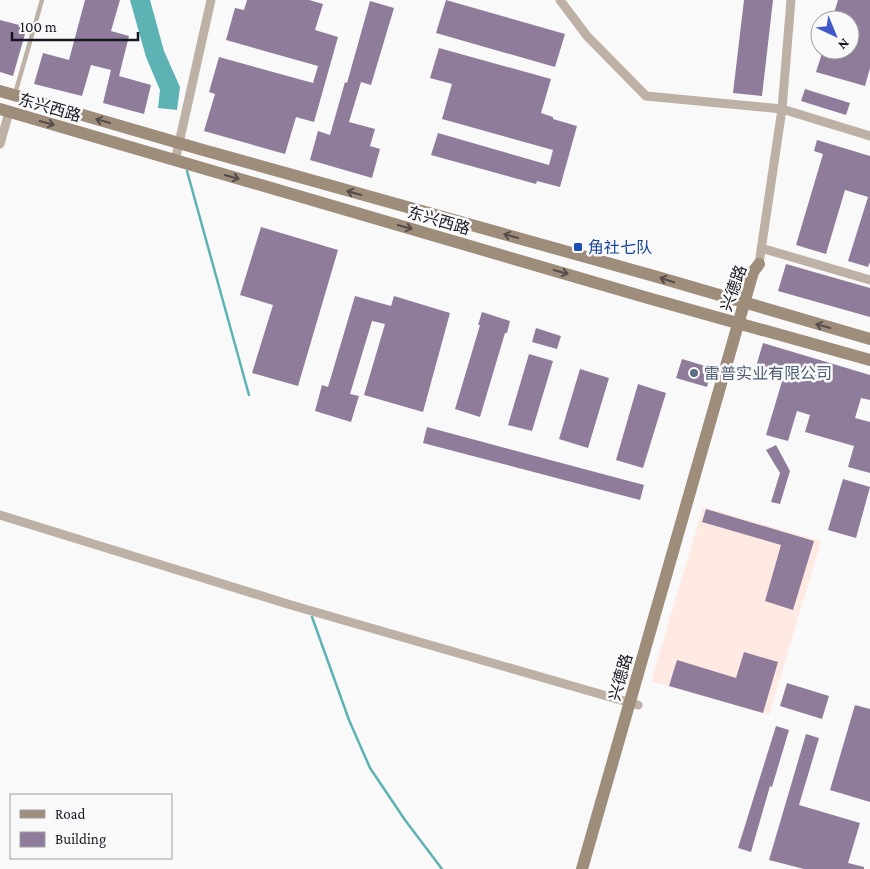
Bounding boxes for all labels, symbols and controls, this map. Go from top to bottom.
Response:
scale bar [12,10,139,42]
north arrow [810,10,860,60]
text: 100 m [20,19,57,35]
text: N [835,35,853,54]
street label: 东兴西路 [17,90,83,124]
one-way arrow [96,116,112,126]
one-way arrow [38,119,54,129]
one-way arrow [223,173,239,183]
one-way arrow [347,187,363,197]
street label: 东兴西路 [406,203,472,237]
one-way arrow [396,223,412,233]
one-way arrow [503,231,519,241]
place label: 角社七队 [588,238,652,256]
marker: 角社七队 [572,241,584,253]
street label: 兴德路 [717,263,750,314]
one-way arrow [553,268,569,278]
one-way arrow [660,275,676,285]
one-way arrow [816,321,832,330]
place label: 雷普实业有限公司 [704,365,832,382]
marker: 雷普实业有限公司 [688,367,700,379]
street label: 兴德路 [606,652,635,703]
legend [10,794,172,859]
text: Road [55,806,86,822]
text: Building [55,831,106,848]

